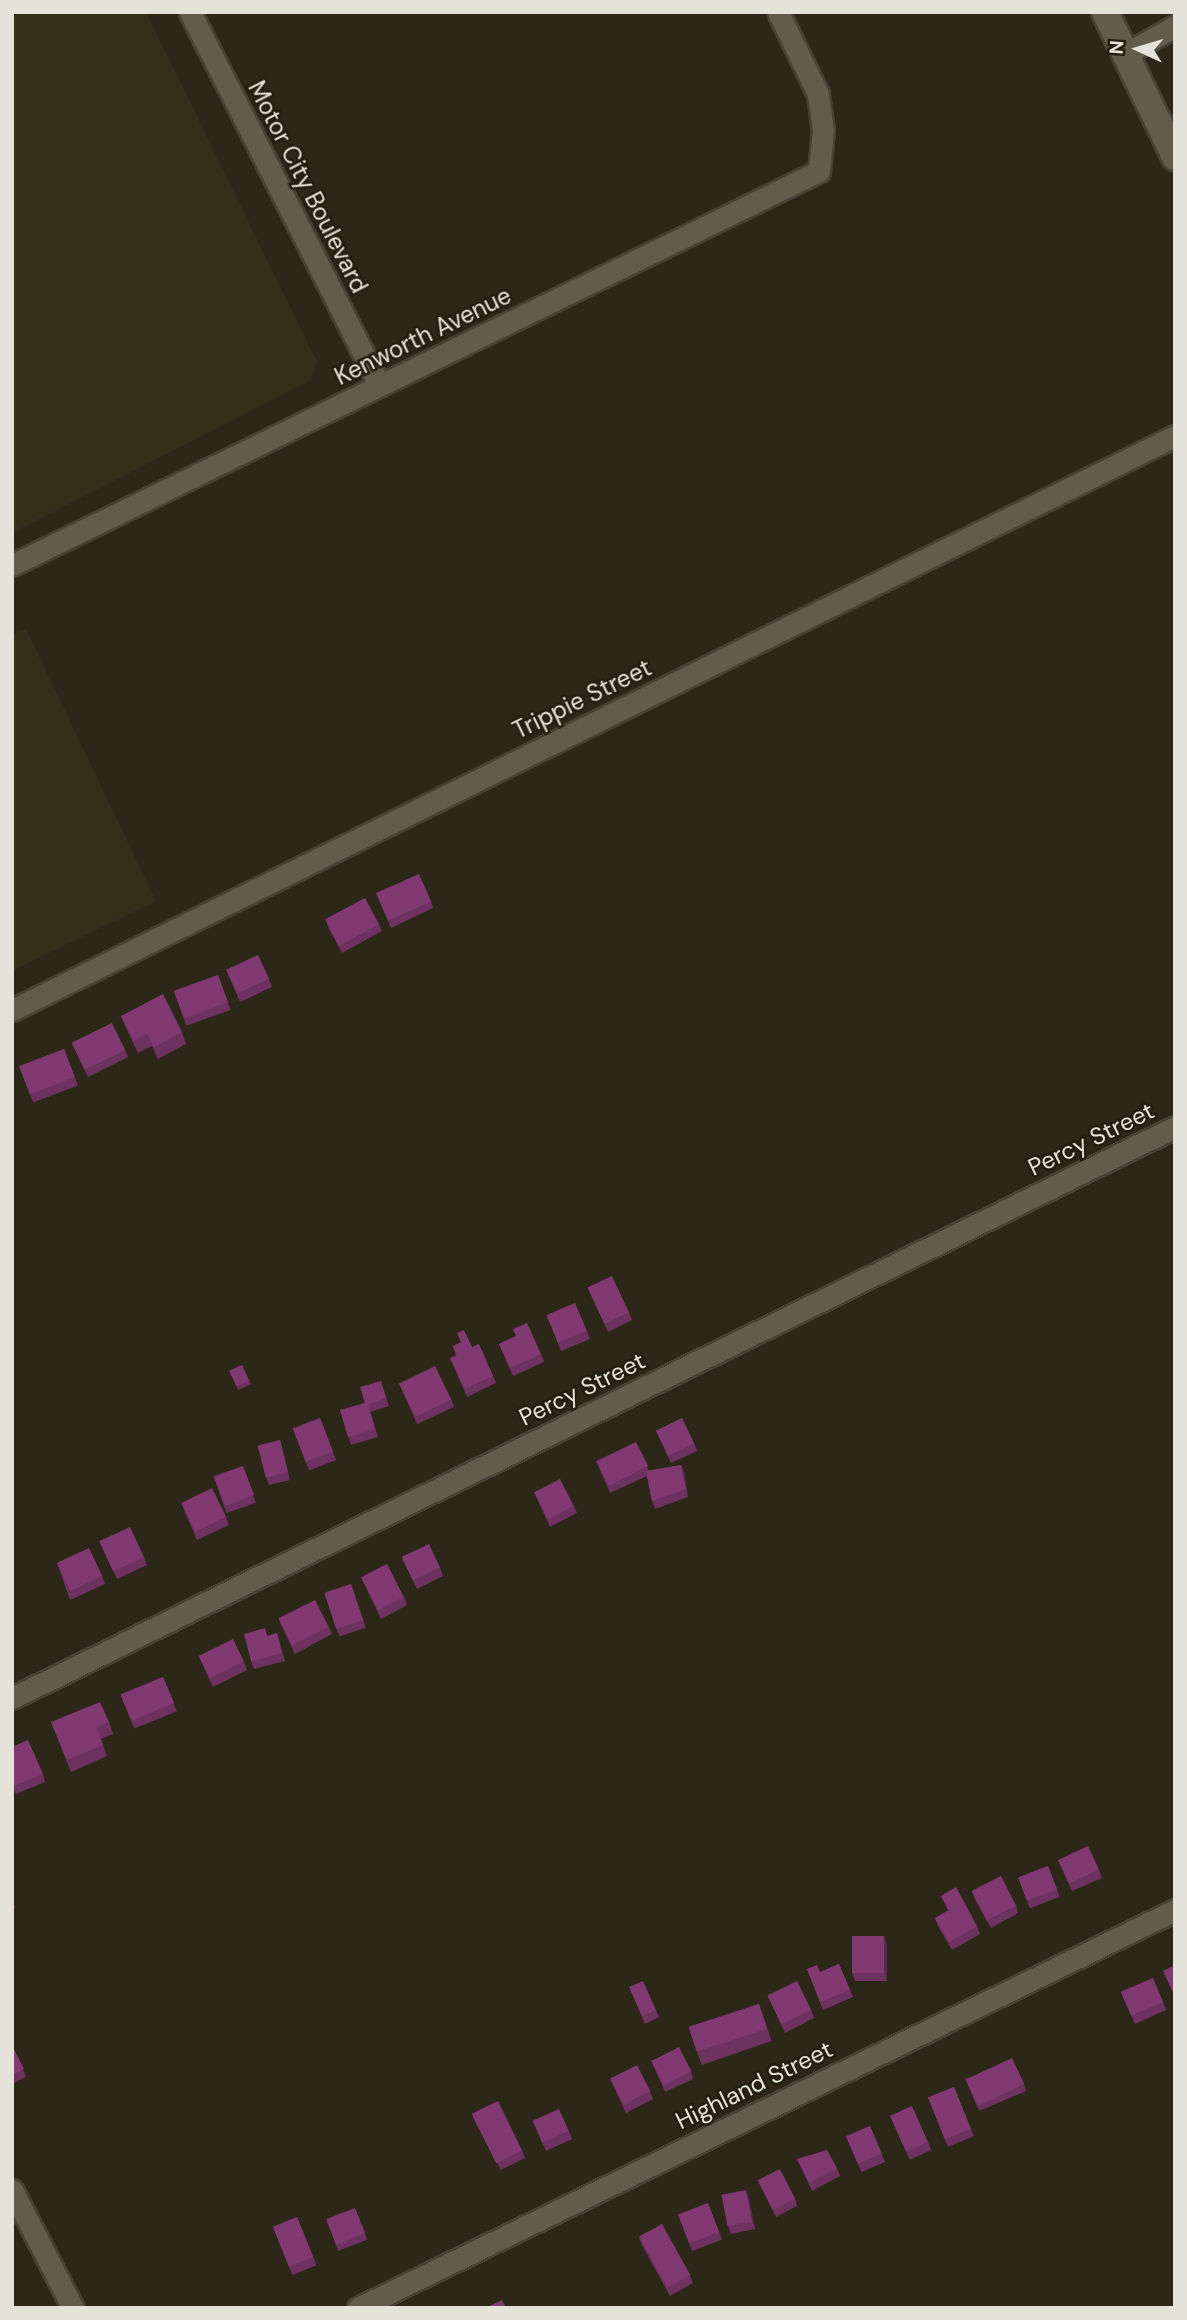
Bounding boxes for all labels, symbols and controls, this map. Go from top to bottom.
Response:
north arrow [1103,14,1173,84]
text: N [1104,40,1130,55]
street label: Motor City Boulevard [242,76,374,298]
street label: Kenworth Avenue [330,281,516,391]
street label: Trippie Street [508,653,656,745]
street label: Percy Street [1023,1096,1159,1182]
street label: Percy Street [514,1346,650,1432]
street label: Highland Street [671,2035,837,2135]

